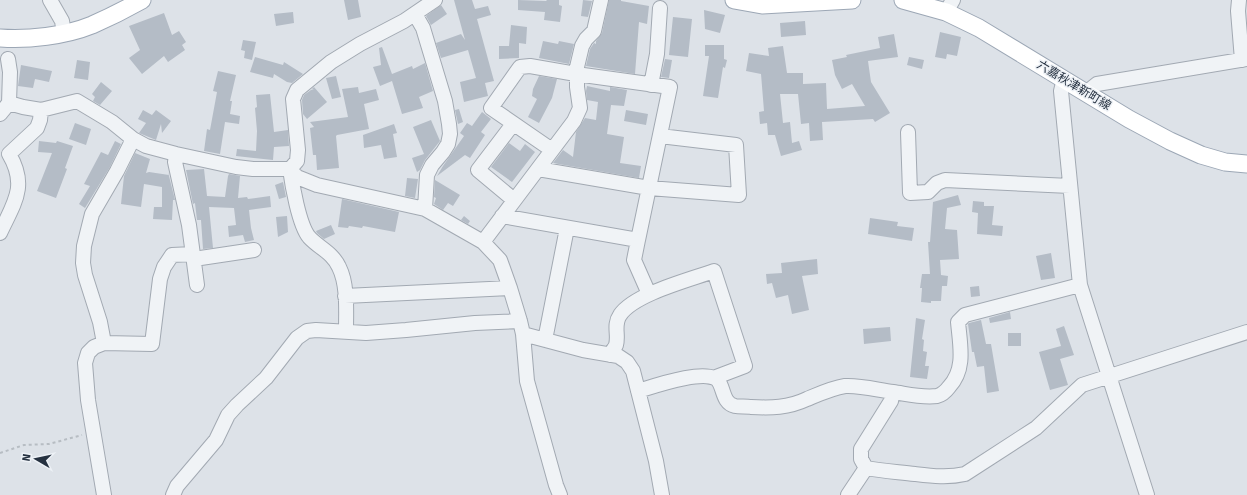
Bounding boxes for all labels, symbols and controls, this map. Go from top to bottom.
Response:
street label: 六嘉秋津新町線 [1034,57,1114,113]
north arrow [16,439,56,479]
text: N [20,453,34,462]

